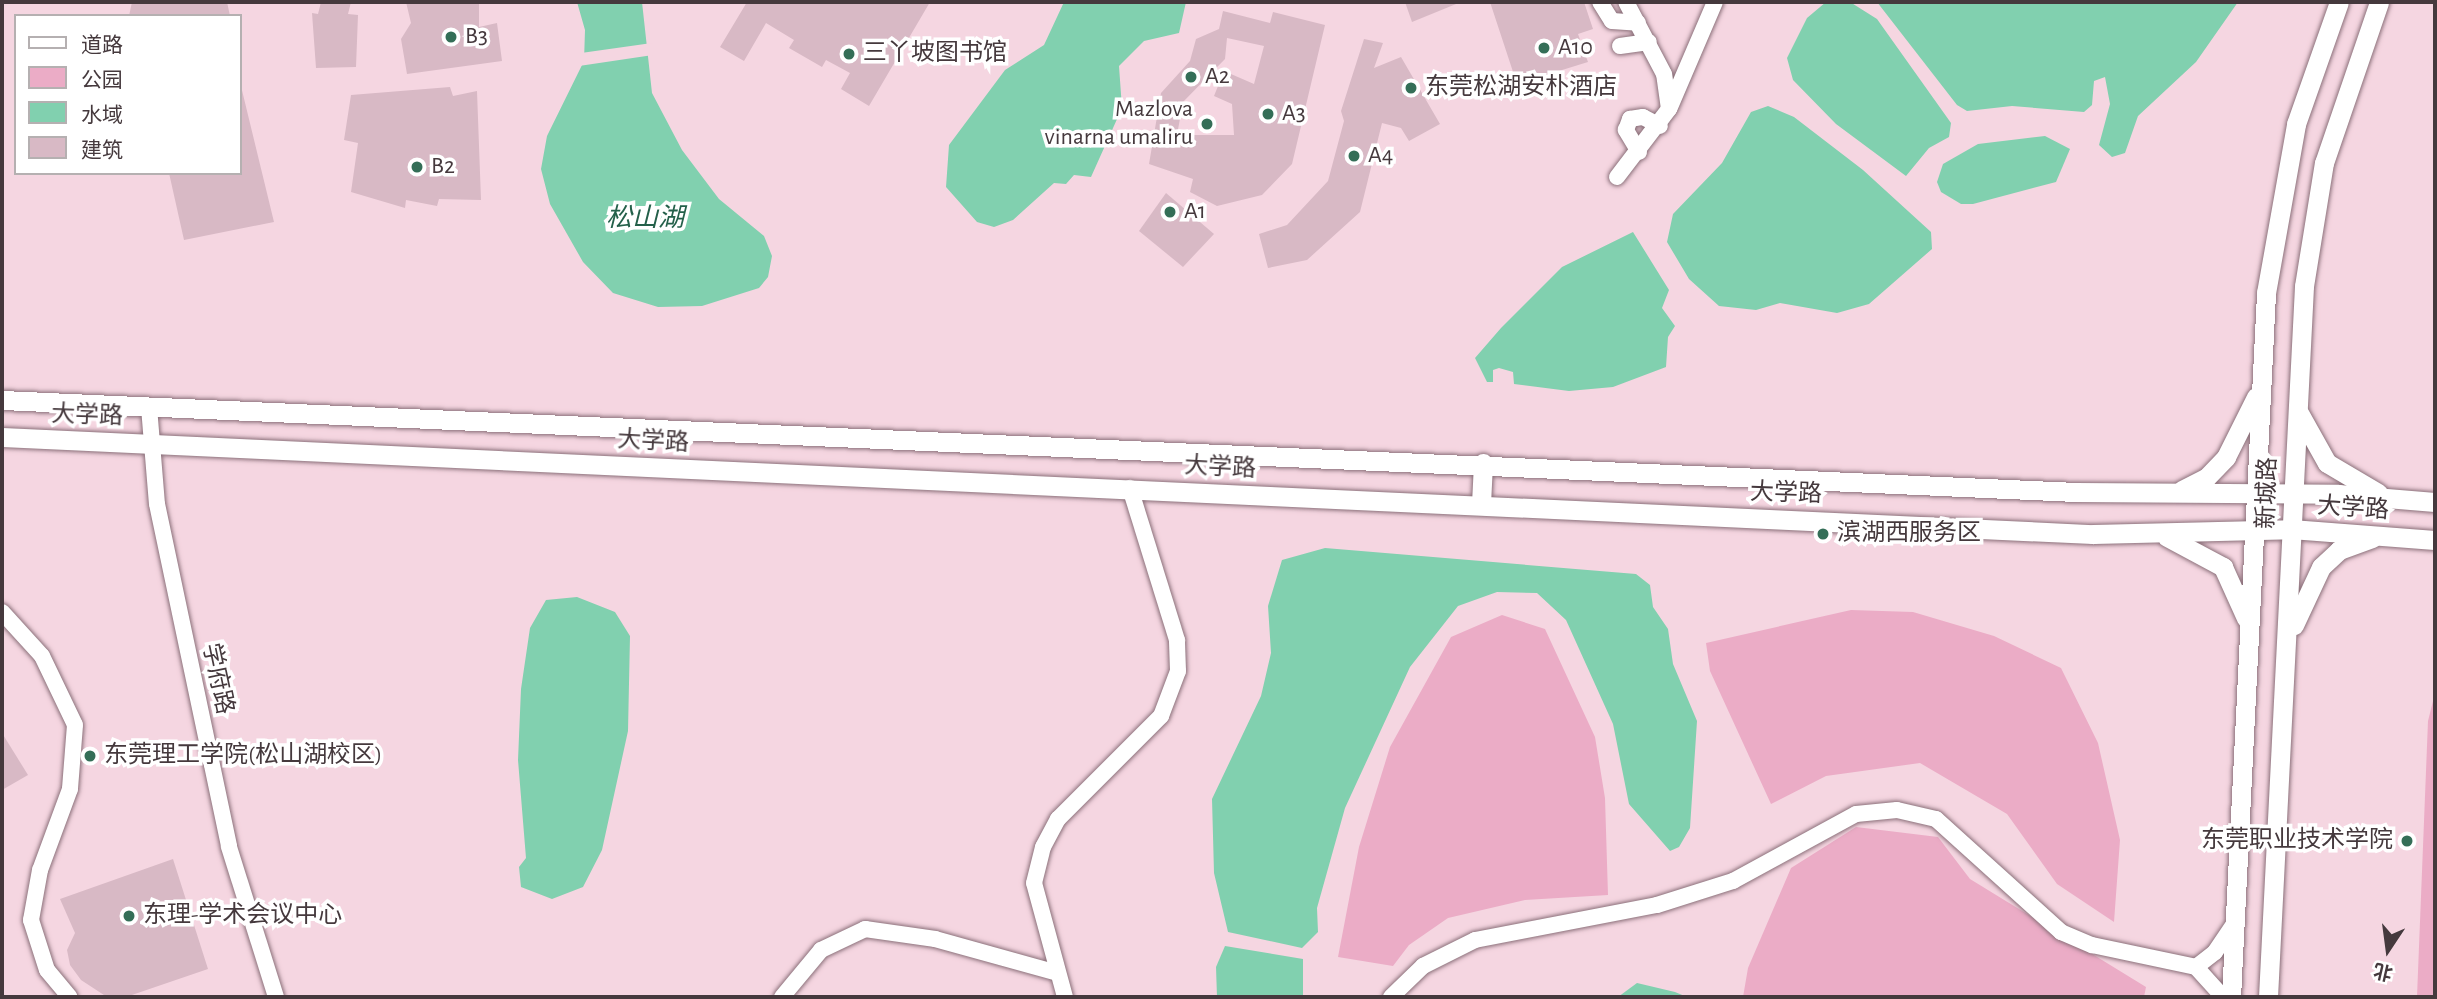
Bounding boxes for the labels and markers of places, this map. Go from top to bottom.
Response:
place label: B3 [465,23,488,51]
marker: B3 [443,29,459,45]
place label: A10 [1558,34,1593,62]
place label: 三丫坡图书馆 [863,40,1007,68]
marker: A10 [1536,40,1552,56]
marker: 三丫坡图书馆 [841,46,857,62]
place label: A2 [1205,63,1230,91]
marker: A2 [1183,69,1199,85]
place label: 东莞松湖安朴酒店 [1425,74,1617,102]
marker: 东莞松湖安朴酒店 [1403,80,1419,96]
place label: Mazlova vinarna umaliru [1045,96,1193,152]
place label: A3 [1282,100,1306,128]
marker: A3 [1260,106,1276,122]
marker: Mazlova vinarna umaliru [1199,116,1215,132]
place label: A4 [1368,142,1393,170]
marker: A4 [1346,148,1362,164]
place label: B2 [431,153,455,181]
marker: B2 [409,159,425,175]
place label: A1 [1184,198,1206,226]
marker: A1 [1162,204,1178,220]
place label: 滨湖西服务区 [1837,520,1981,548]
marker: 滨湖西服务区 [1815,526,1831,542]
place label: 东莞理工学院(松山湖校区) [104,742,382,770]
marker: 东莞理工学院(松山湖校区) [82,748,98,764]
place label: 东莞职业技术学院 [2201,827,2393,855]
marker: 东莞职业技术学院 [2399,833,2415,849]
place label: 东理-学术会议中心 [143,902,342,930]
marker: 东理-学术会议中心 [121,908,137,924]

